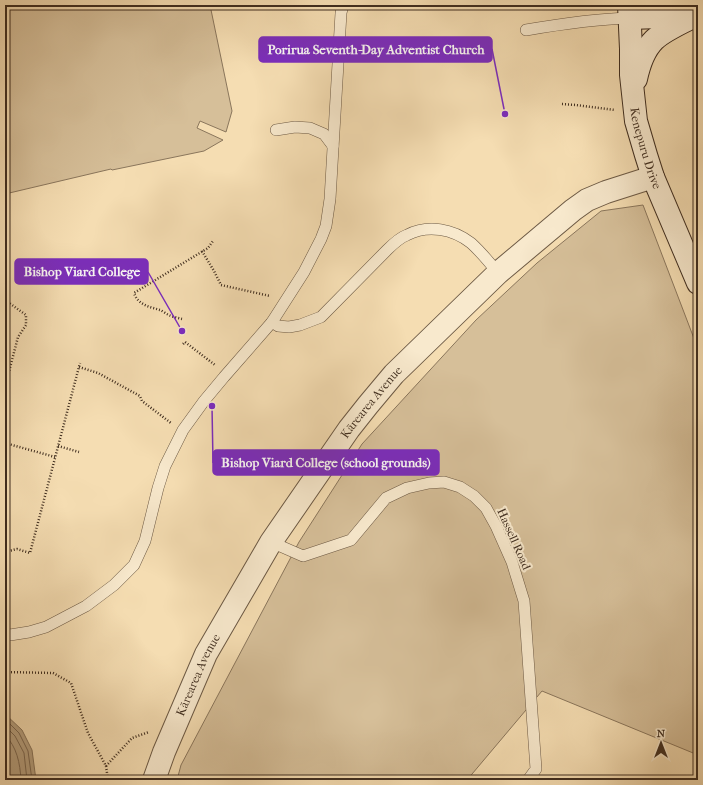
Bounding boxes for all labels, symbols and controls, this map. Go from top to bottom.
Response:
callout: Porirua Seventh-Day Adventist Church [259,37,492,62]
text: Porirua Seventh-Day Adventist Church [268,42,485,58]
street label: Kenepuru Drive [628,107,664,191]
callout: Bishop Viard College [15,259,148,284]
text: Bishop Viard College [24,264,141,280]
street label: Kārearea Avenue [338,363,405,441]
callout: Bishop Viard College (school grounds) [213,450,439,475]
text: Bishop Viard College (school grounds) [221,455,431,471]
street label: Hassell Road [494,506,534,572]
street label: Kārearea Avenue [173,631,223,718]
north arrow [641,723,681,763]
text: N [657,727,666,740]

